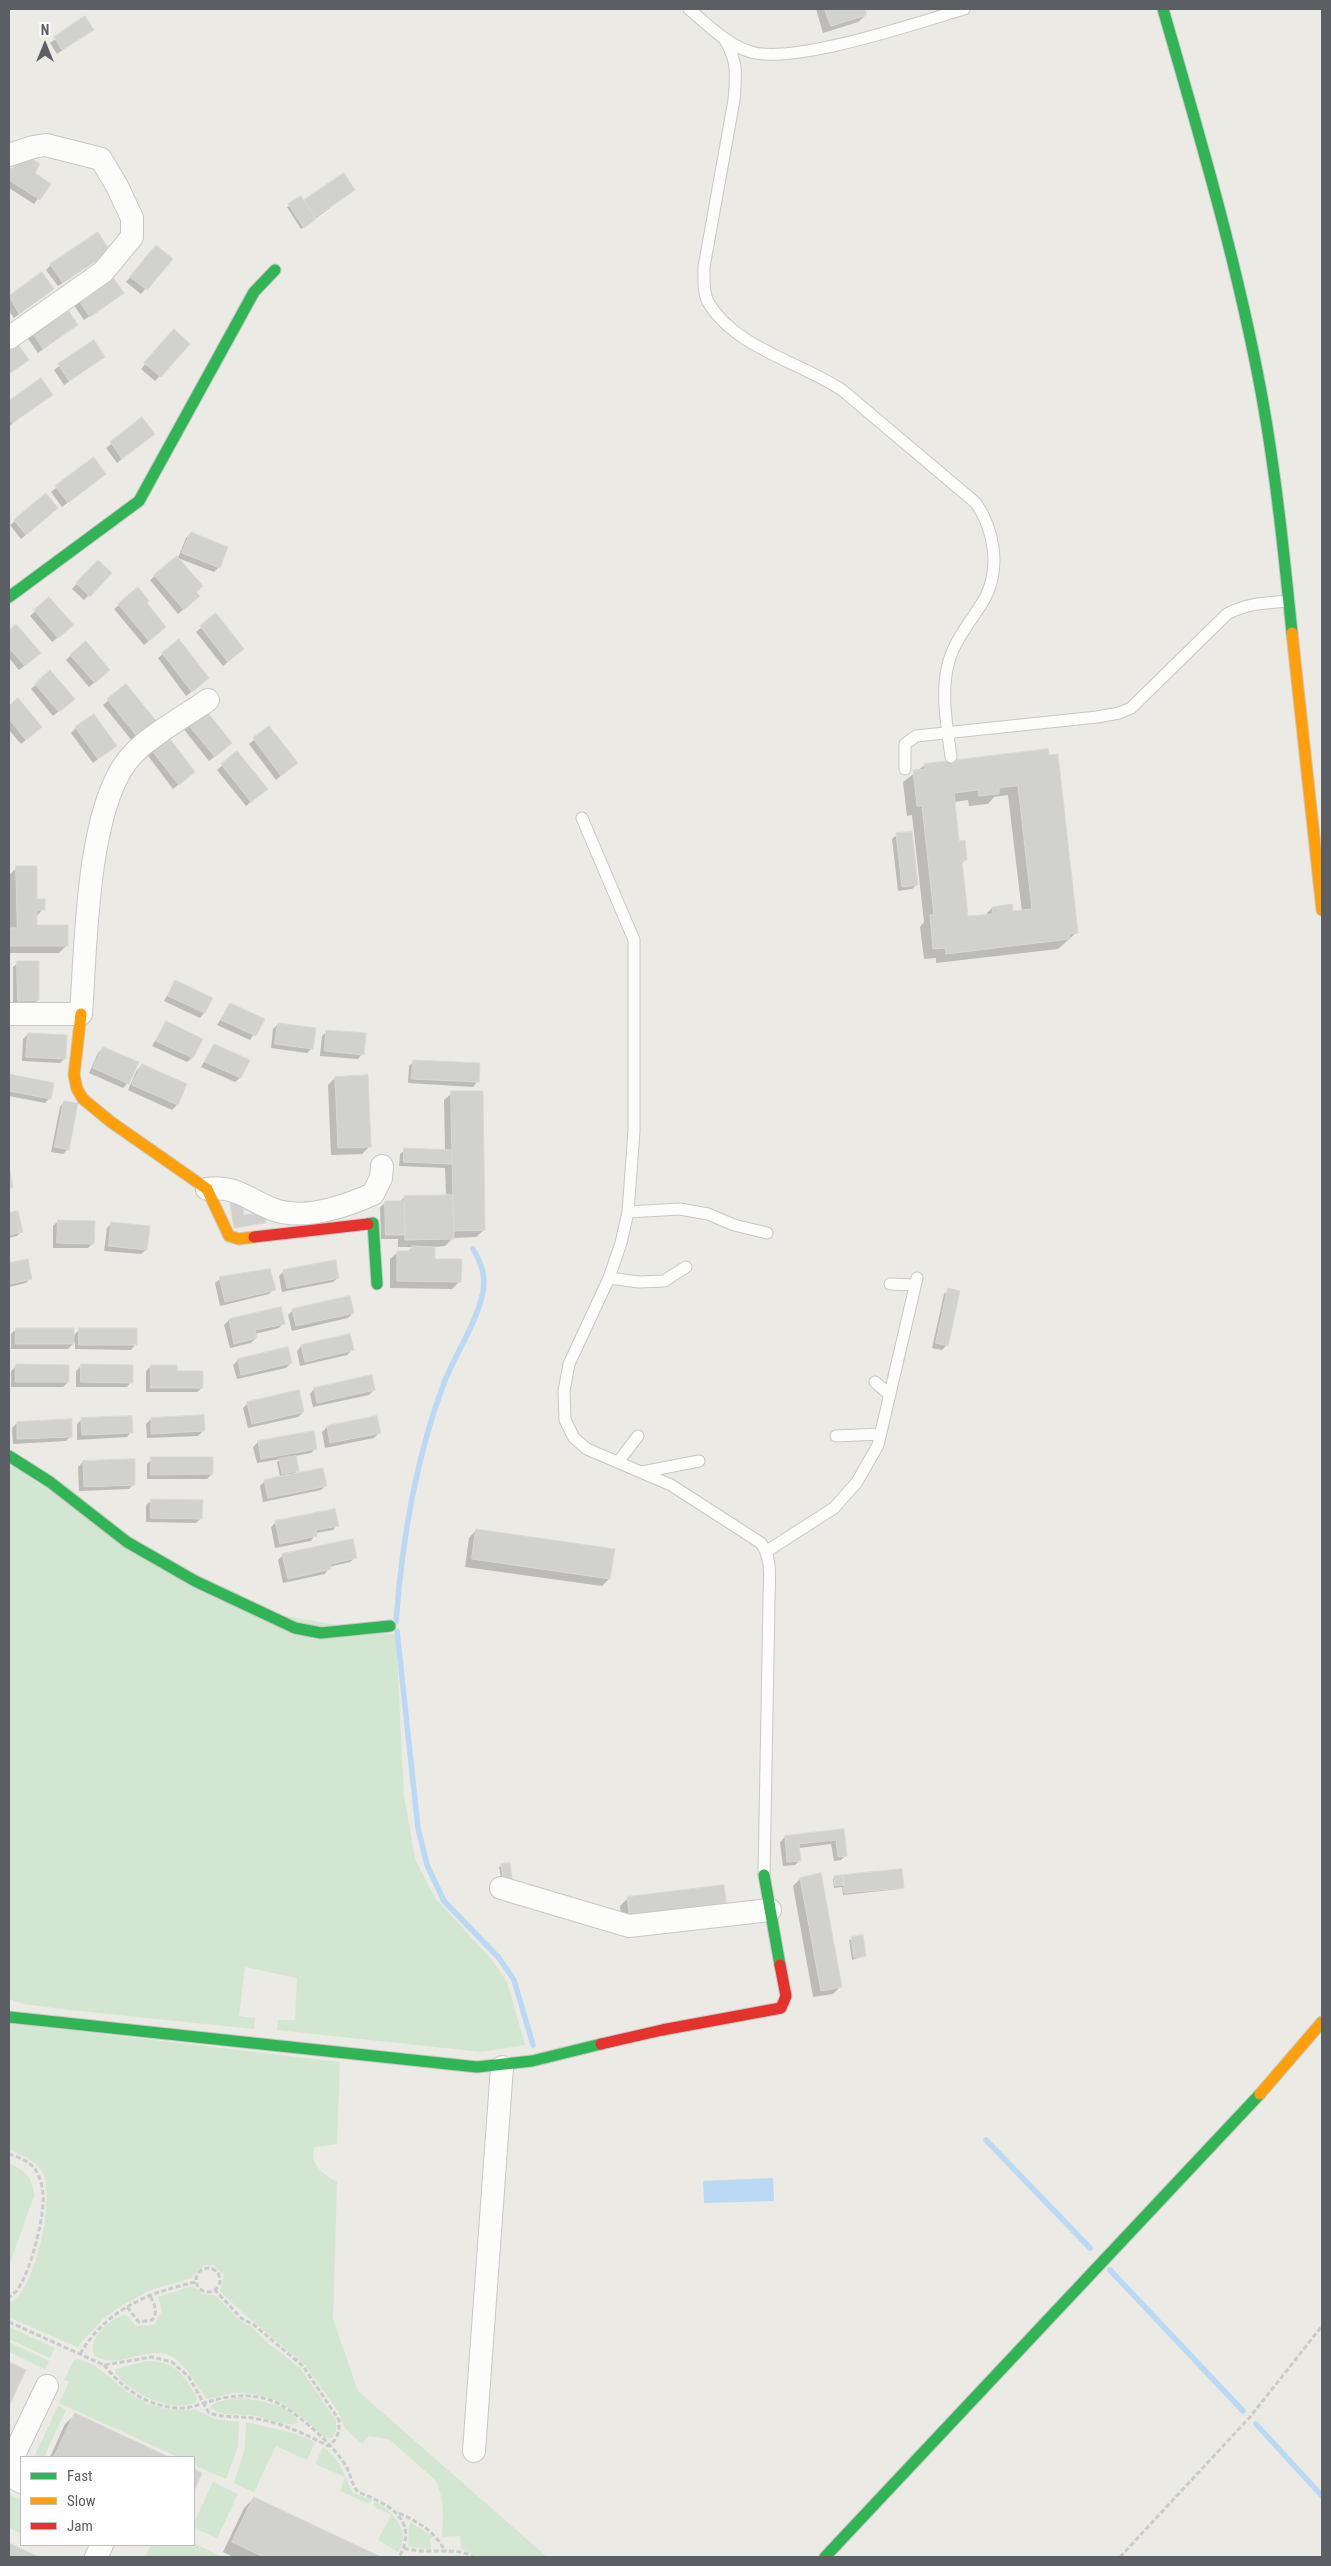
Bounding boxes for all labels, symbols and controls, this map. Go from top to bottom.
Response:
north arrow [20,20,70,70]
text: N [41,22,49,38]
legend [20,2456,195,2546]
text: Fast [67,2467,92,2485]
text: Slow [67,2492,96,2510]
text: Jam [67,2517,93,2535]

